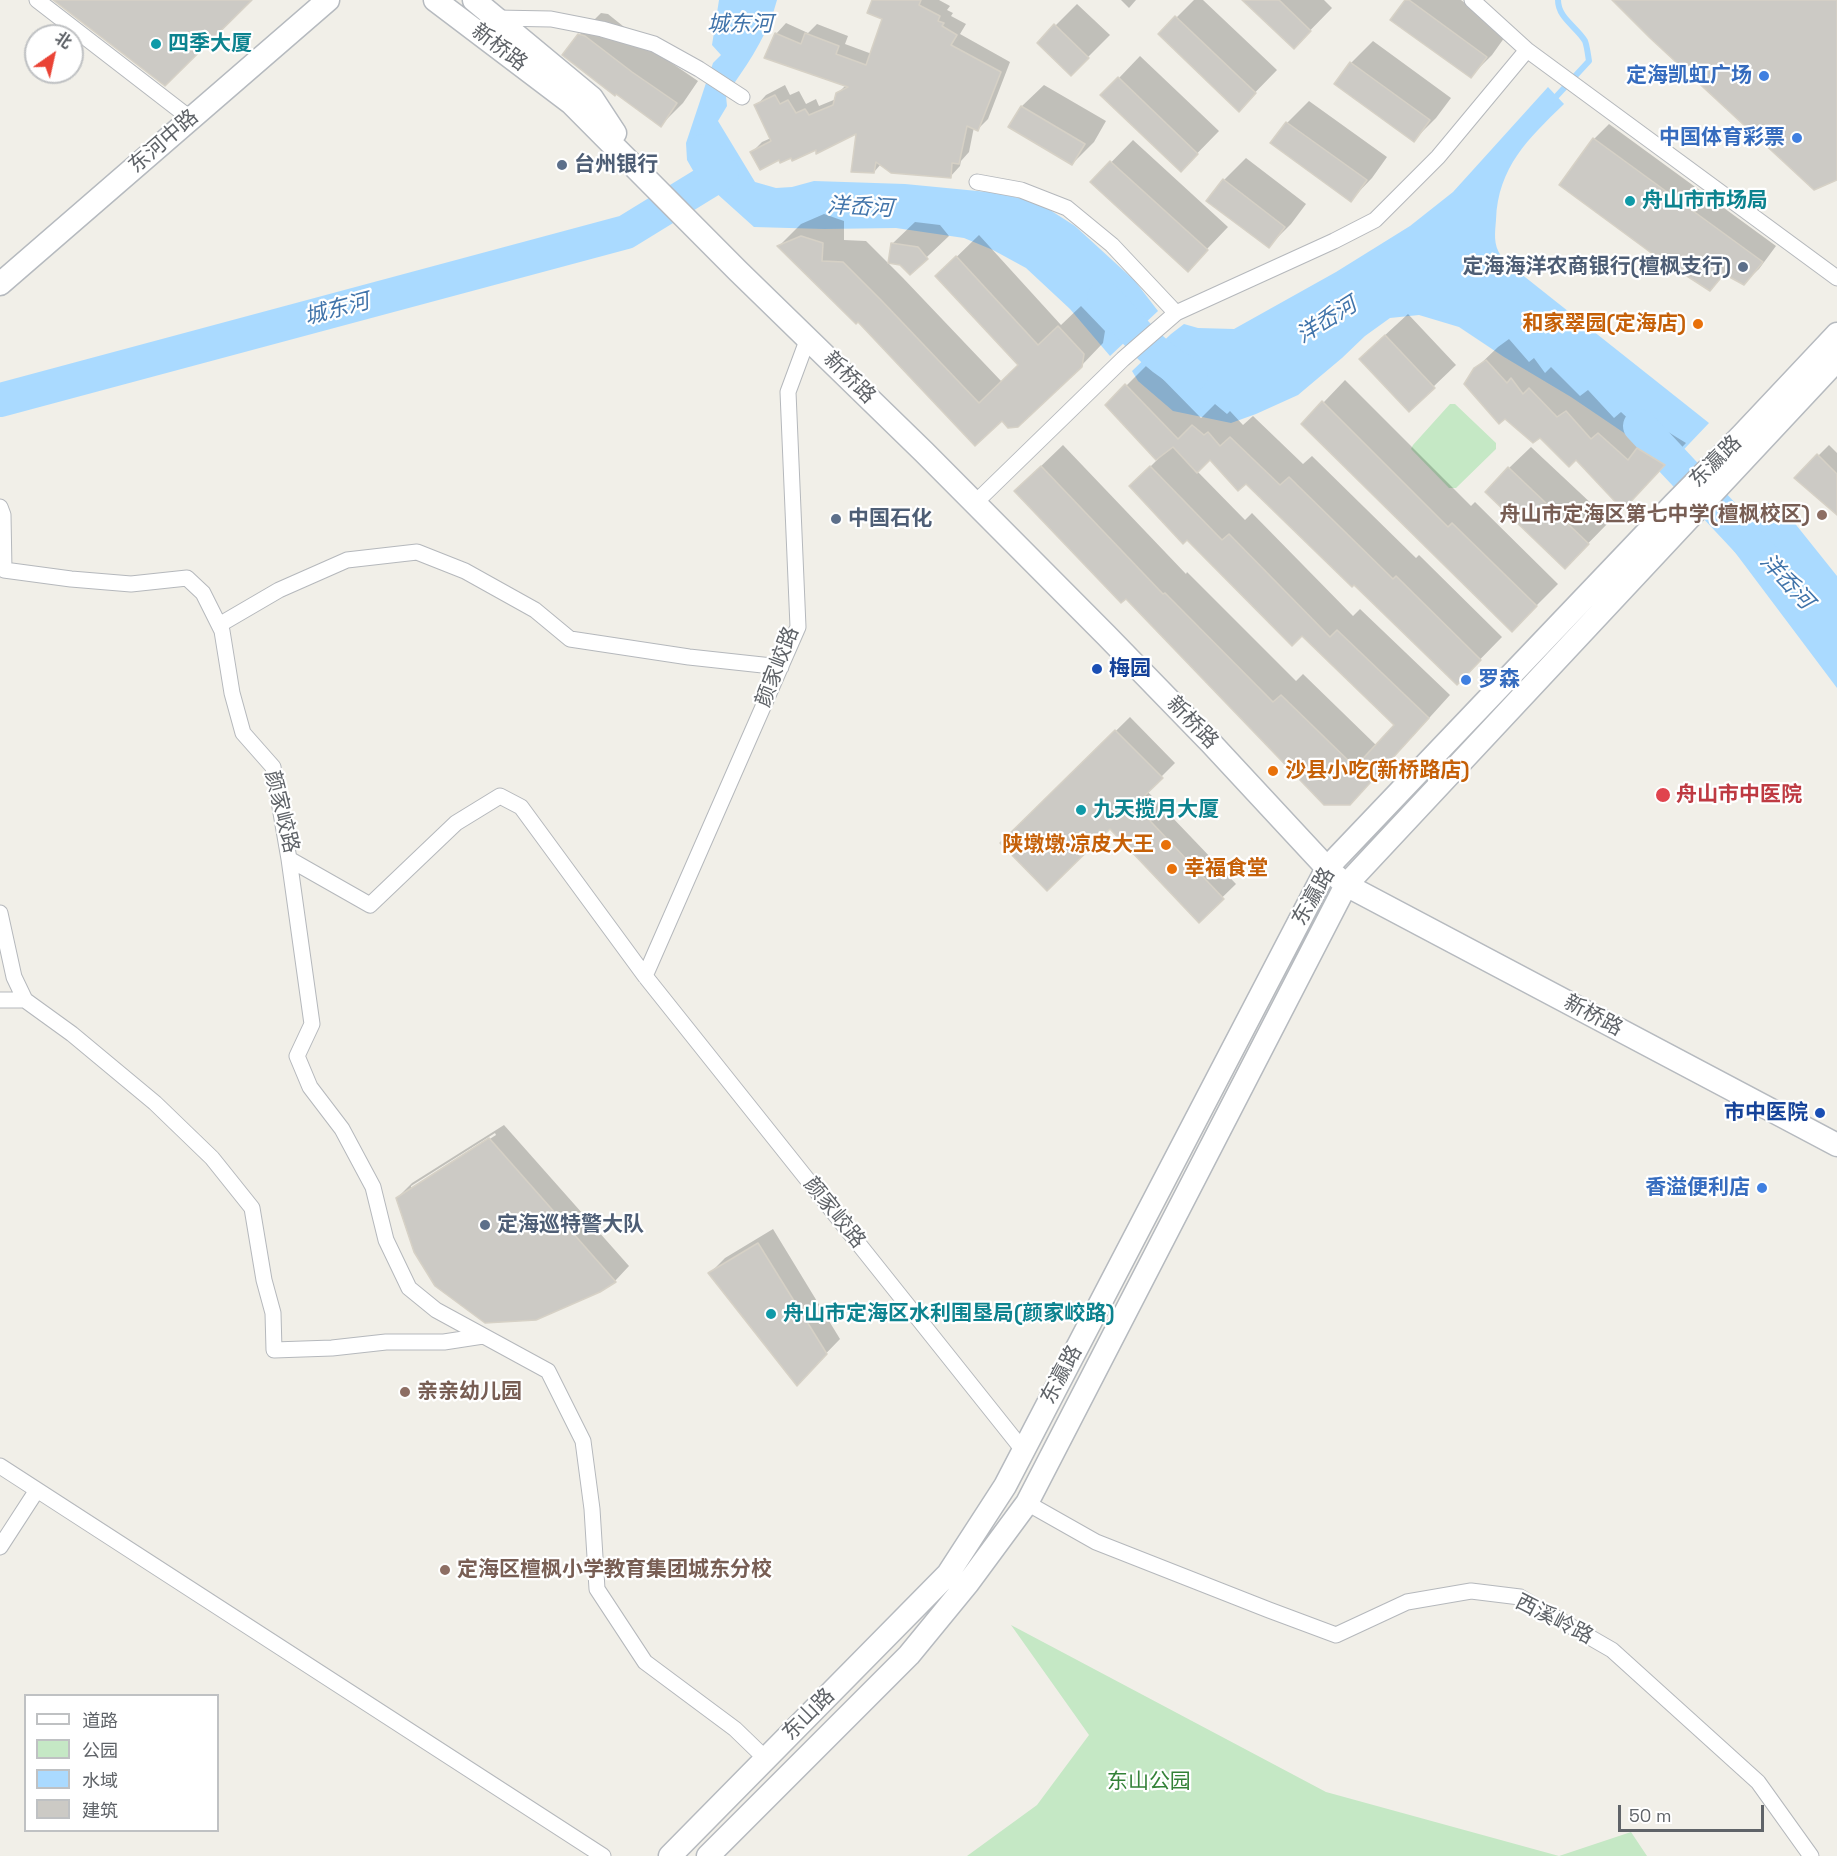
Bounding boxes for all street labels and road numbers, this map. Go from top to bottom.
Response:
street label: 新桥路 [466,19,532,77]
street label: 东河中路 [124,105,204,179]
street label: 新桥路 [818,347,880,409]
street label: 东瀛路 [1685,431,1747,493]
street label: 颜家峧路 [751,623,805,711]
street label: 新桥路 [1161,692,1223,754]
street label: 颜家峧路 [259,768,303,856]
street label: 东瀛路 [1287,863,1341,931]
street label: 新桥路 [1559,990,1627,1042]
street label: 颜家峧路 [798,1172,870,1254]
street label: 东瀛路 [1036,1341,1088,1409]
street label: 西溪岭路 [1511,1590,1597,1650]
street label: 东山路 [778,1684,840,1746]

